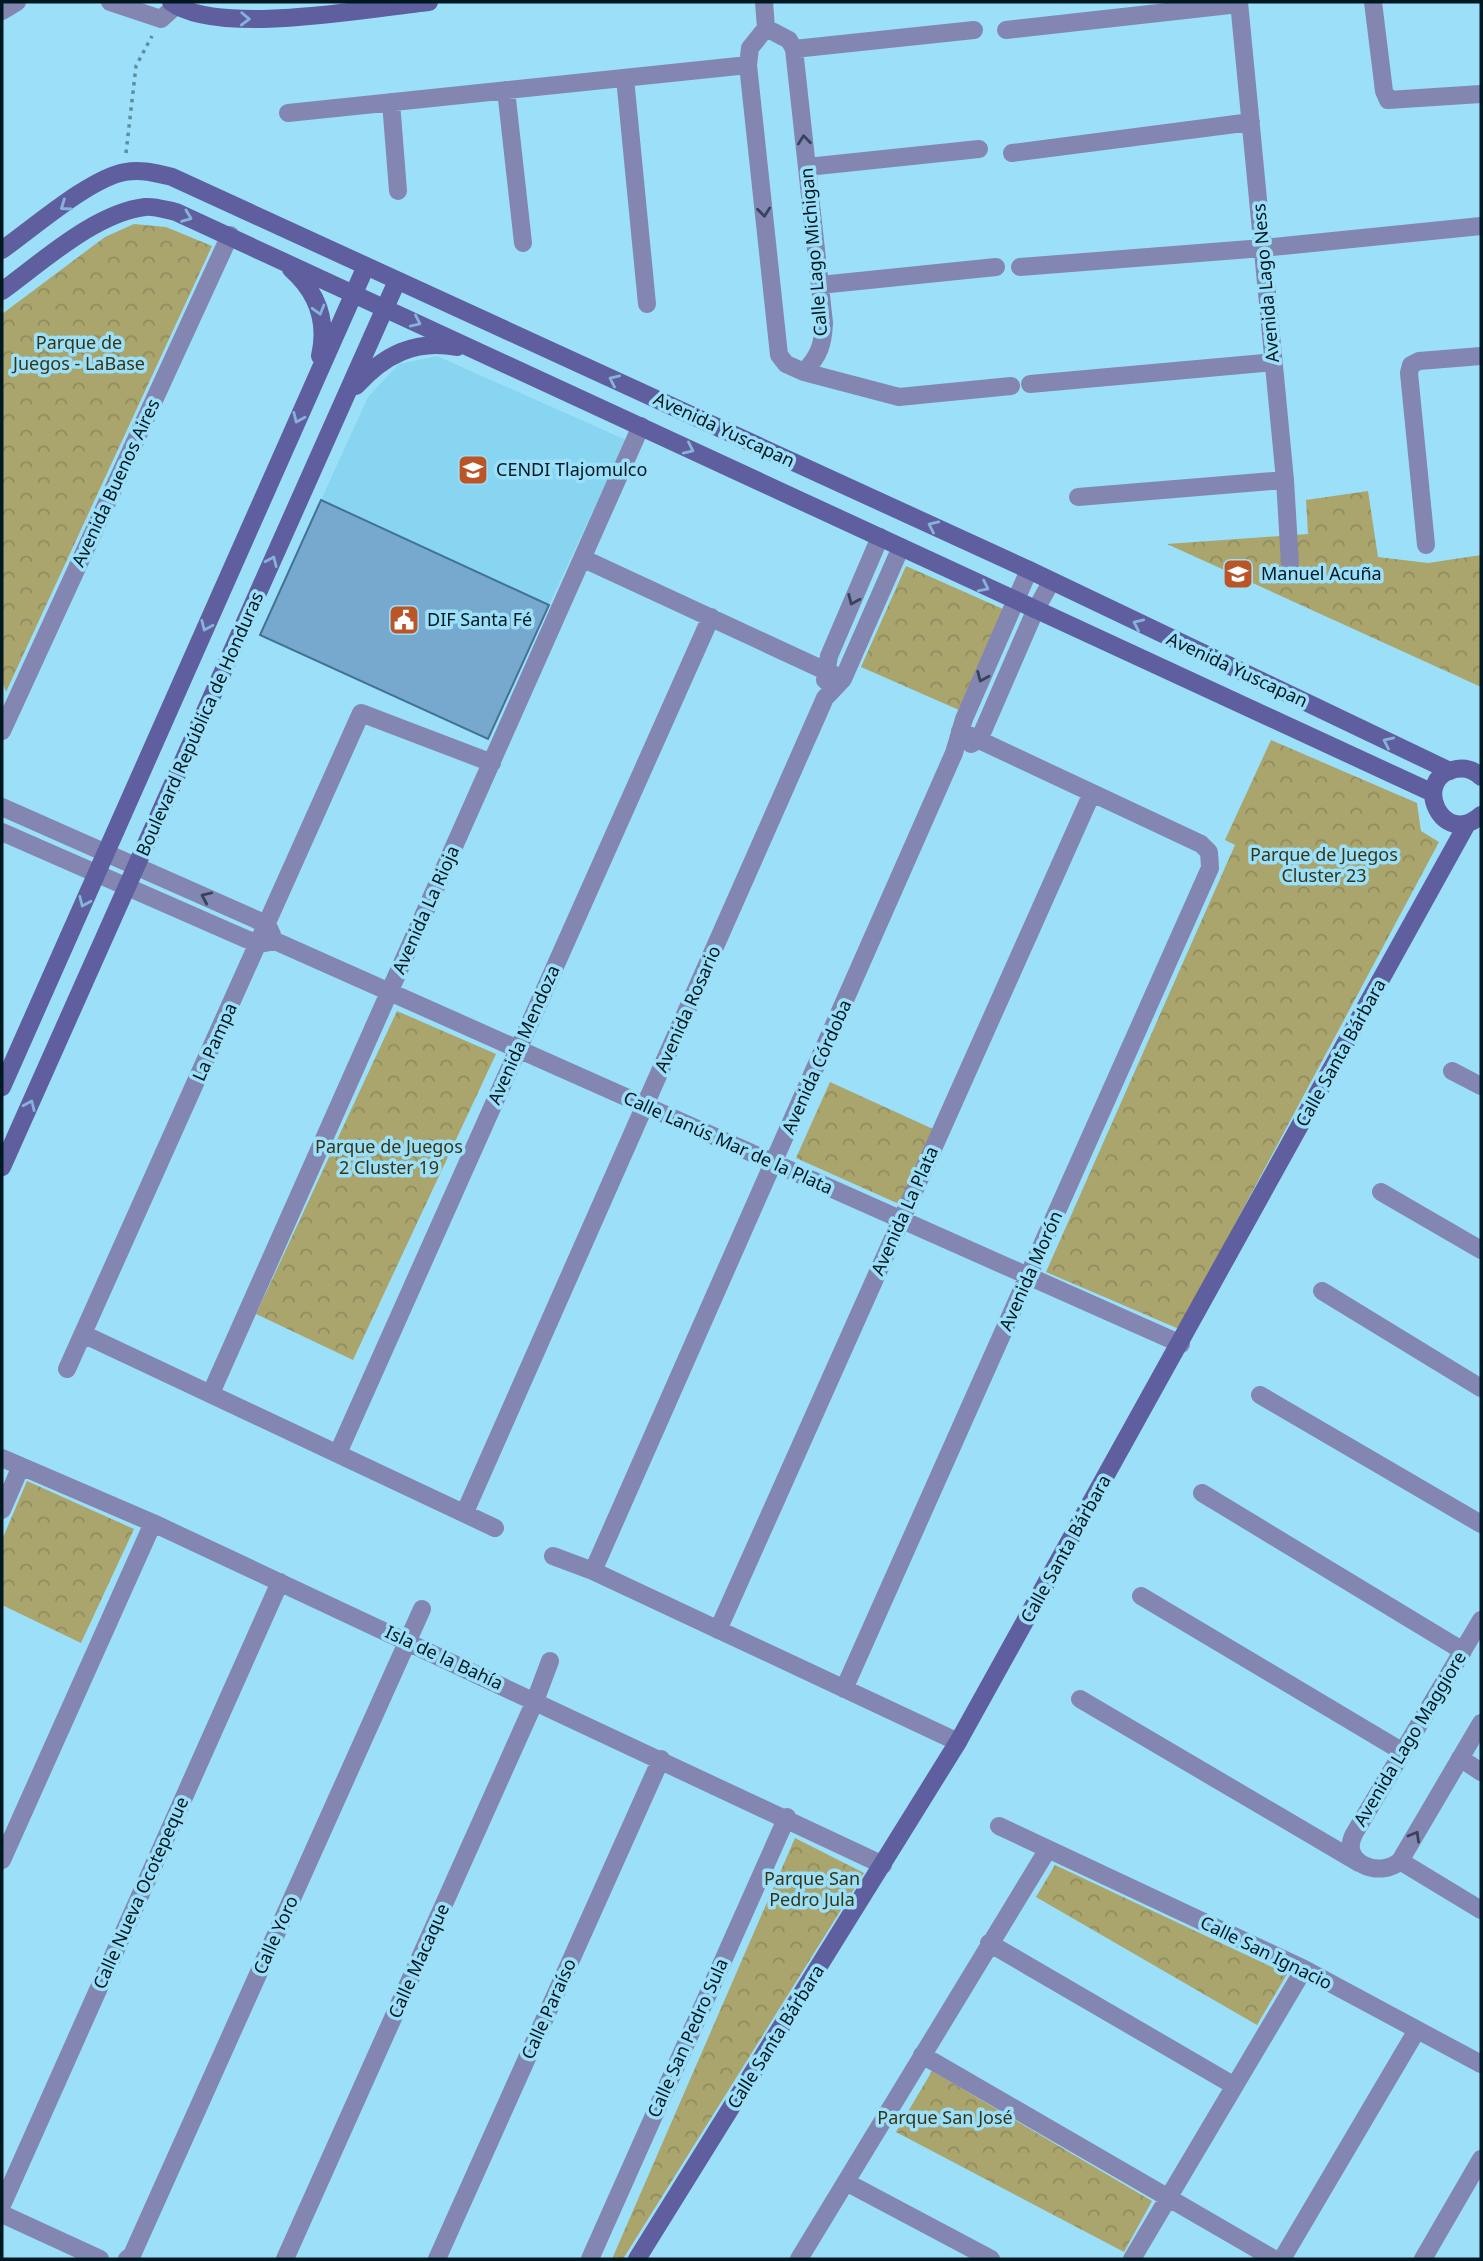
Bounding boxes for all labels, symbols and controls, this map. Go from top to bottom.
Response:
one-way arrow [240,11,251,26]
one-way arrow [796,134,811,145]
street label: Calle Lago Michigan [794,167,832,338]
one-way arrow [60,198,73,210]
street label: Avenida Lago Ness [1246,203,1284,364]
one-way arrow [756,206,771,217]
one-way arrow [181,208,193,222]
one-way arrow [311,303,325,315]
one-way arrow [409,314,421,328]
park label: Parque de Juegos - LaBase [11,330,145,375]
one-way arrow [609,374,622,388]
street label: Avenida Yuscapan [650,386,799,472]
street label: Avenida Buenos Aires [66,395,165,570]
one-way arrow [293,412,307,424]
one-way arrow [682,440,694,454]
school or university icon: CENDI Tlajomulco [456,453,490,487]
place label: CENDI Tlajomulco [496,457,647,481]
one-way arrow [928,520,940,534]
one-way arrow [264,556,278,568]
school or university icon: Manuel Acuña [1221,557,1255,591]
place label: Manuel Acuña [1261,561,1382,585]
one-way arrow [977,578,989,592]
street label: Boulevard República de Honduras [130,588,268,859]
one-way arrow [847,593,861,605]
public building icon: DIF Santa Fé [387,603,421,637]
place label: DIF Santa Fé [427,607,532,631]
one-way arrow [1133,618,1145,632]
one-way arrow [200,619,214,632]
street label: Avenida Yuscapan [1163,626,1312,712]
one-way arrow [976,670,990,682]
one-way arrow [1383,736,1395,750]
street label: Avenida La Rioja [386,842,464,978]
park label: Parque de Juegos Cluster 23 [1250,842,1398,887]
one-way arrow [201,891,213,905]
one-way arrow [78,894,92,907]
street label: Avenida Rosario [648,942,726,1076]
street label: Avenida Mendoza [482,961,565,1108]
street label: Calle Santa Bárbara [1290,974,1391,1131]
street label: Avenida Córdoba [776,996,857,1138]
street label: La Pampa [186,999,242,1084]
street label: Calle Lanús Mar de la Plata [620,1085,837,1199]
one-way arrow [22,1099,36,1112]
park label: Parque de Juegos 2 Cluster 19 [315,1134,463,1179]
street label: Avenida La Plata [865,1142,943,1279]
street label: Avenida Morón [993,1207,1067,1334]
street label: Calle Santa Bárbara [1015,1470,1116,1627]
street label: Isla de la Bahía [382,1619,507,1695]
street label: Avenida Lago Maggiore [1347,1647,1471,1830]
street label: Calle Nueva Ocotepeque [87,1793,193,1992]
one-way arrow [1407,1830,1420,1843]
park label: Parque San Pedro Jula [764,1866,860,1911]
street label: Calle Yoro [247,1891,303,1978]
street label: Calle Macaque [382,1899,454,2022]
street label: Calle San Ignacio [1196,1910,1336,1994]
street label: Calle Paraíso [515,1954,581,2063]
street label: Calle San Pedro Sula [641,1954,733,2121]
street label: Calle Santa Bárbara [721,1960,829,2113]
park label: Parque San José [877,2105,1013,2129]

